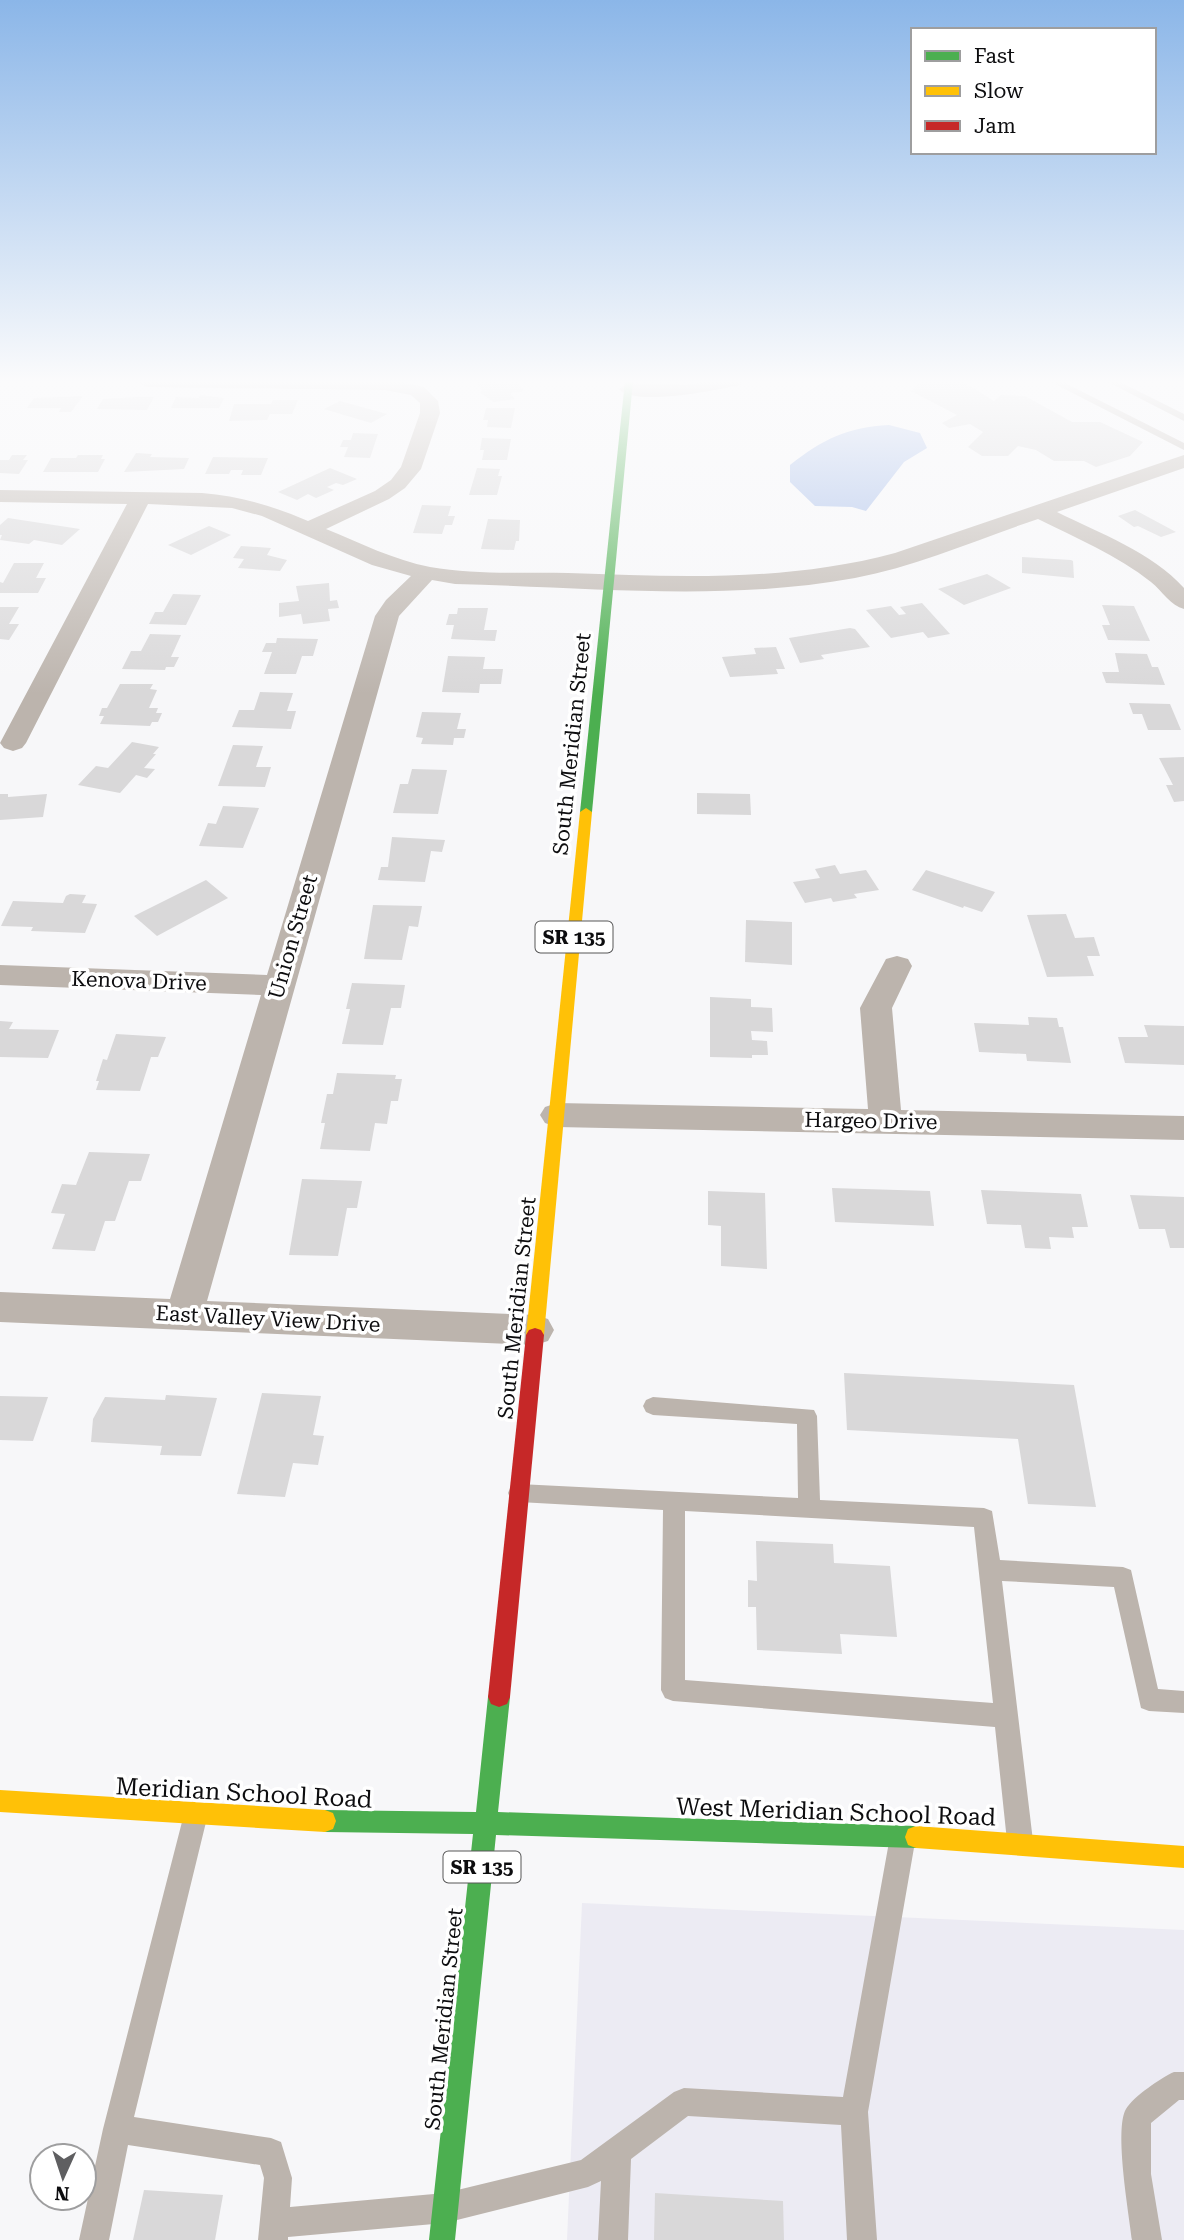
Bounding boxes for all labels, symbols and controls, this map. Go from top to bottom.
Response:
legend [911,28,1156,154]
text: Fast [974,44,1015,68]
text: Slow [974,79,1024,103]
text: Jam [974,114,1016,138]
street label: South Meridian Street [548,631,596,856]
street label: Union Street [264,872,322,1002]
road number: SR 135 [536,922,612,953]
street label: Kenova Drive [71,967,207,995]
street label: Hargeo Drive [804,1108,938,1134]
street label: South Meridian Street [493,1195,541,1420]
street label: East Valley View Drive [155,1301,381,1337]
street label: Meridian School Road [115,1772,373,1814]
street label: West Meridian School Road [676,1792,996,1832]
road number: SR 135 [444,1852,520,1882]
street label: South Meridian Street [420,1906,468,2131]
north arrow [28,2142,98,2212]
text: N [54,2182,70,2205]

